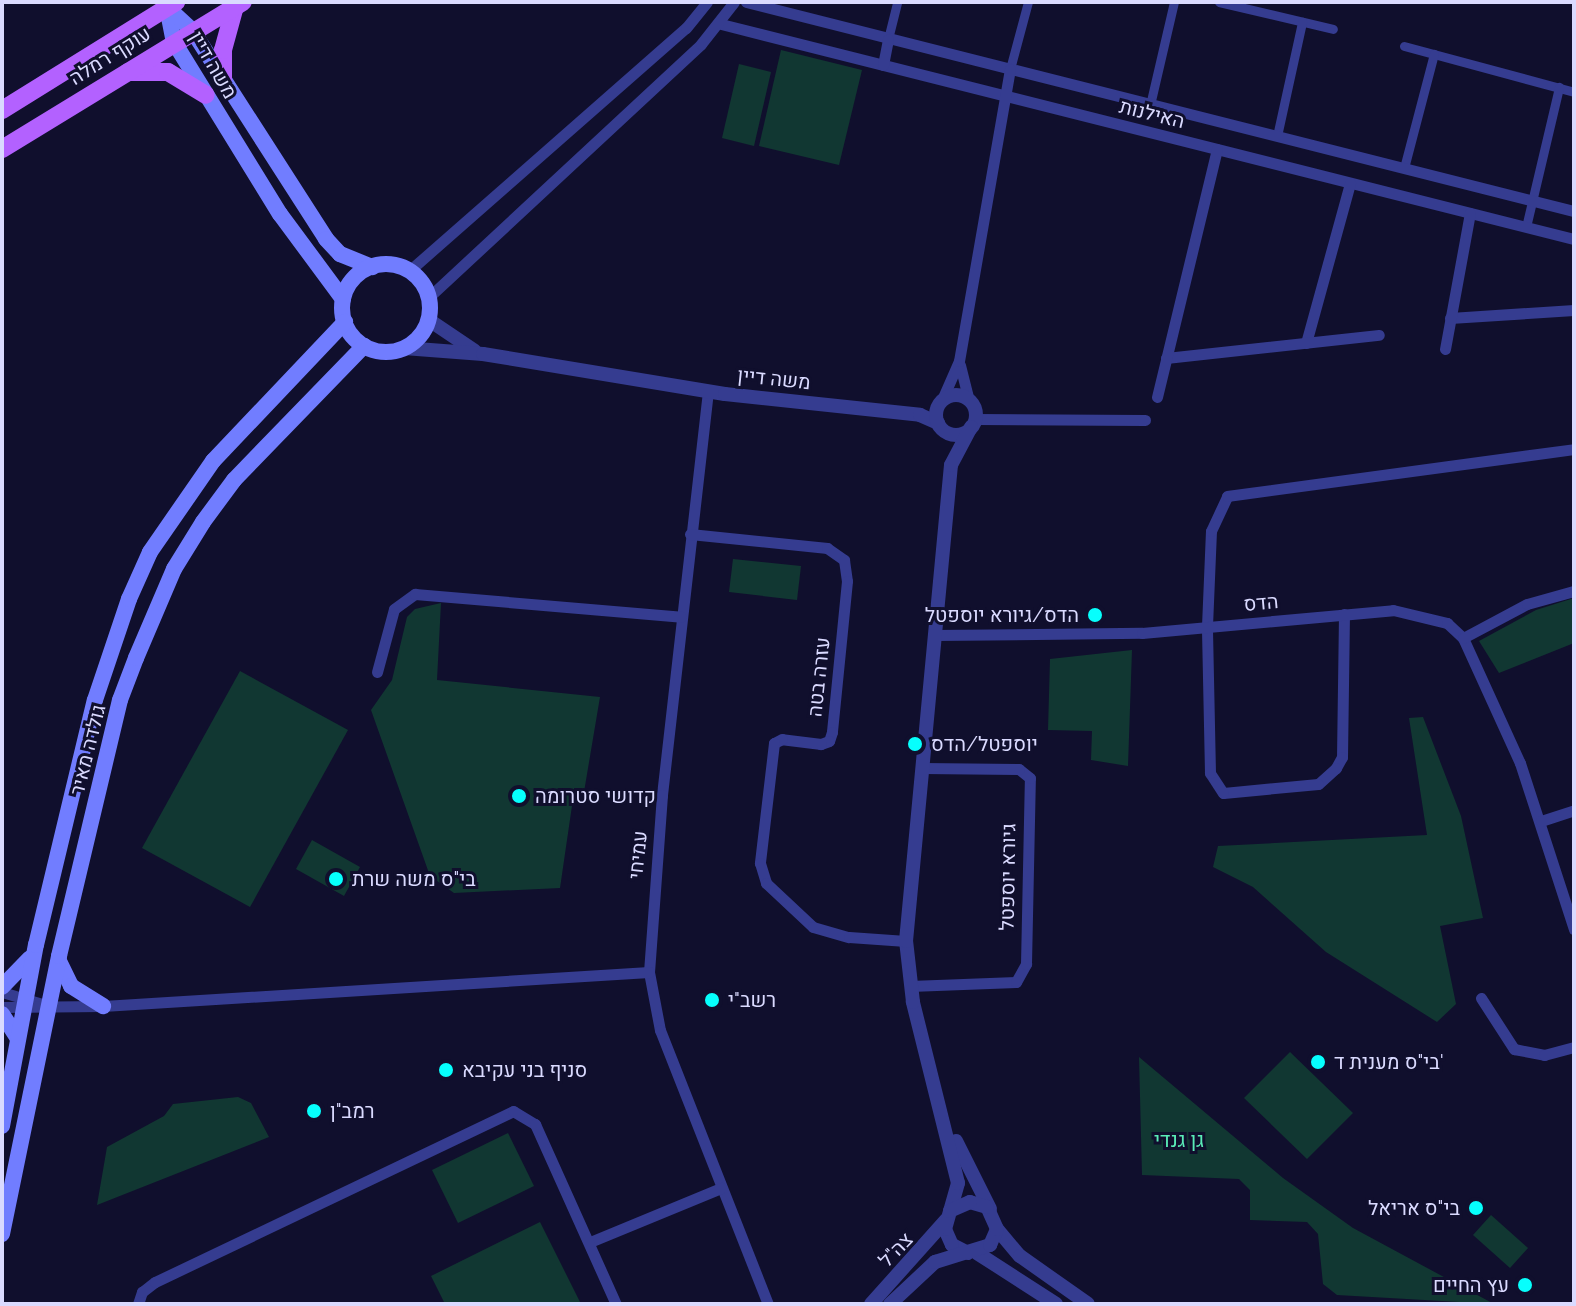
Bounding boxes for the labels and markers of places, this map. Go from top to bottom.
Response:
place label: הדס/גיורא יוספטל [925,603,1079,627]
marker: הדס/גיורא יוספטל [1086,606,1104,624]
place label: יוספטל/הדס [931,732,1038,756]
marker: יוספטל/הדס [906,735,924,753]
place label: קדושי סטרומה [535,784,656,808]
marker: קדושי סטרומה [510,787,528,805]
place label: בי"ס משה שרת [352,867,476,891]
marker: בי"ס משה שרת [327,870,345,888]
place label: רשב"י [728,988,776,1012]
marker: רשב"י [703,991,721,1009]
place label: בי"ס מענית ד' [1334,1050,1444,1074]
marker: בי"ס מענית ד' [1309,1053,1327,1071]
place label: סניף בני עקיבא [462,1058,587,1082]
marker: סניף בני עקיבא [437,1061,455,1079]
place label: רמב"ן [330,1099,375,1123]
marker: רמב"ן [305,1102,323,1120]
place label: בי"ס אריאל [1368,1196,1460,1220]
marker: בי"ס אריאל [1467,1199,1485,1217]
place label: עץ החיים [1433,1273,1509,1297]
marker: עץ החיים [1516,1276,1534,1294]

